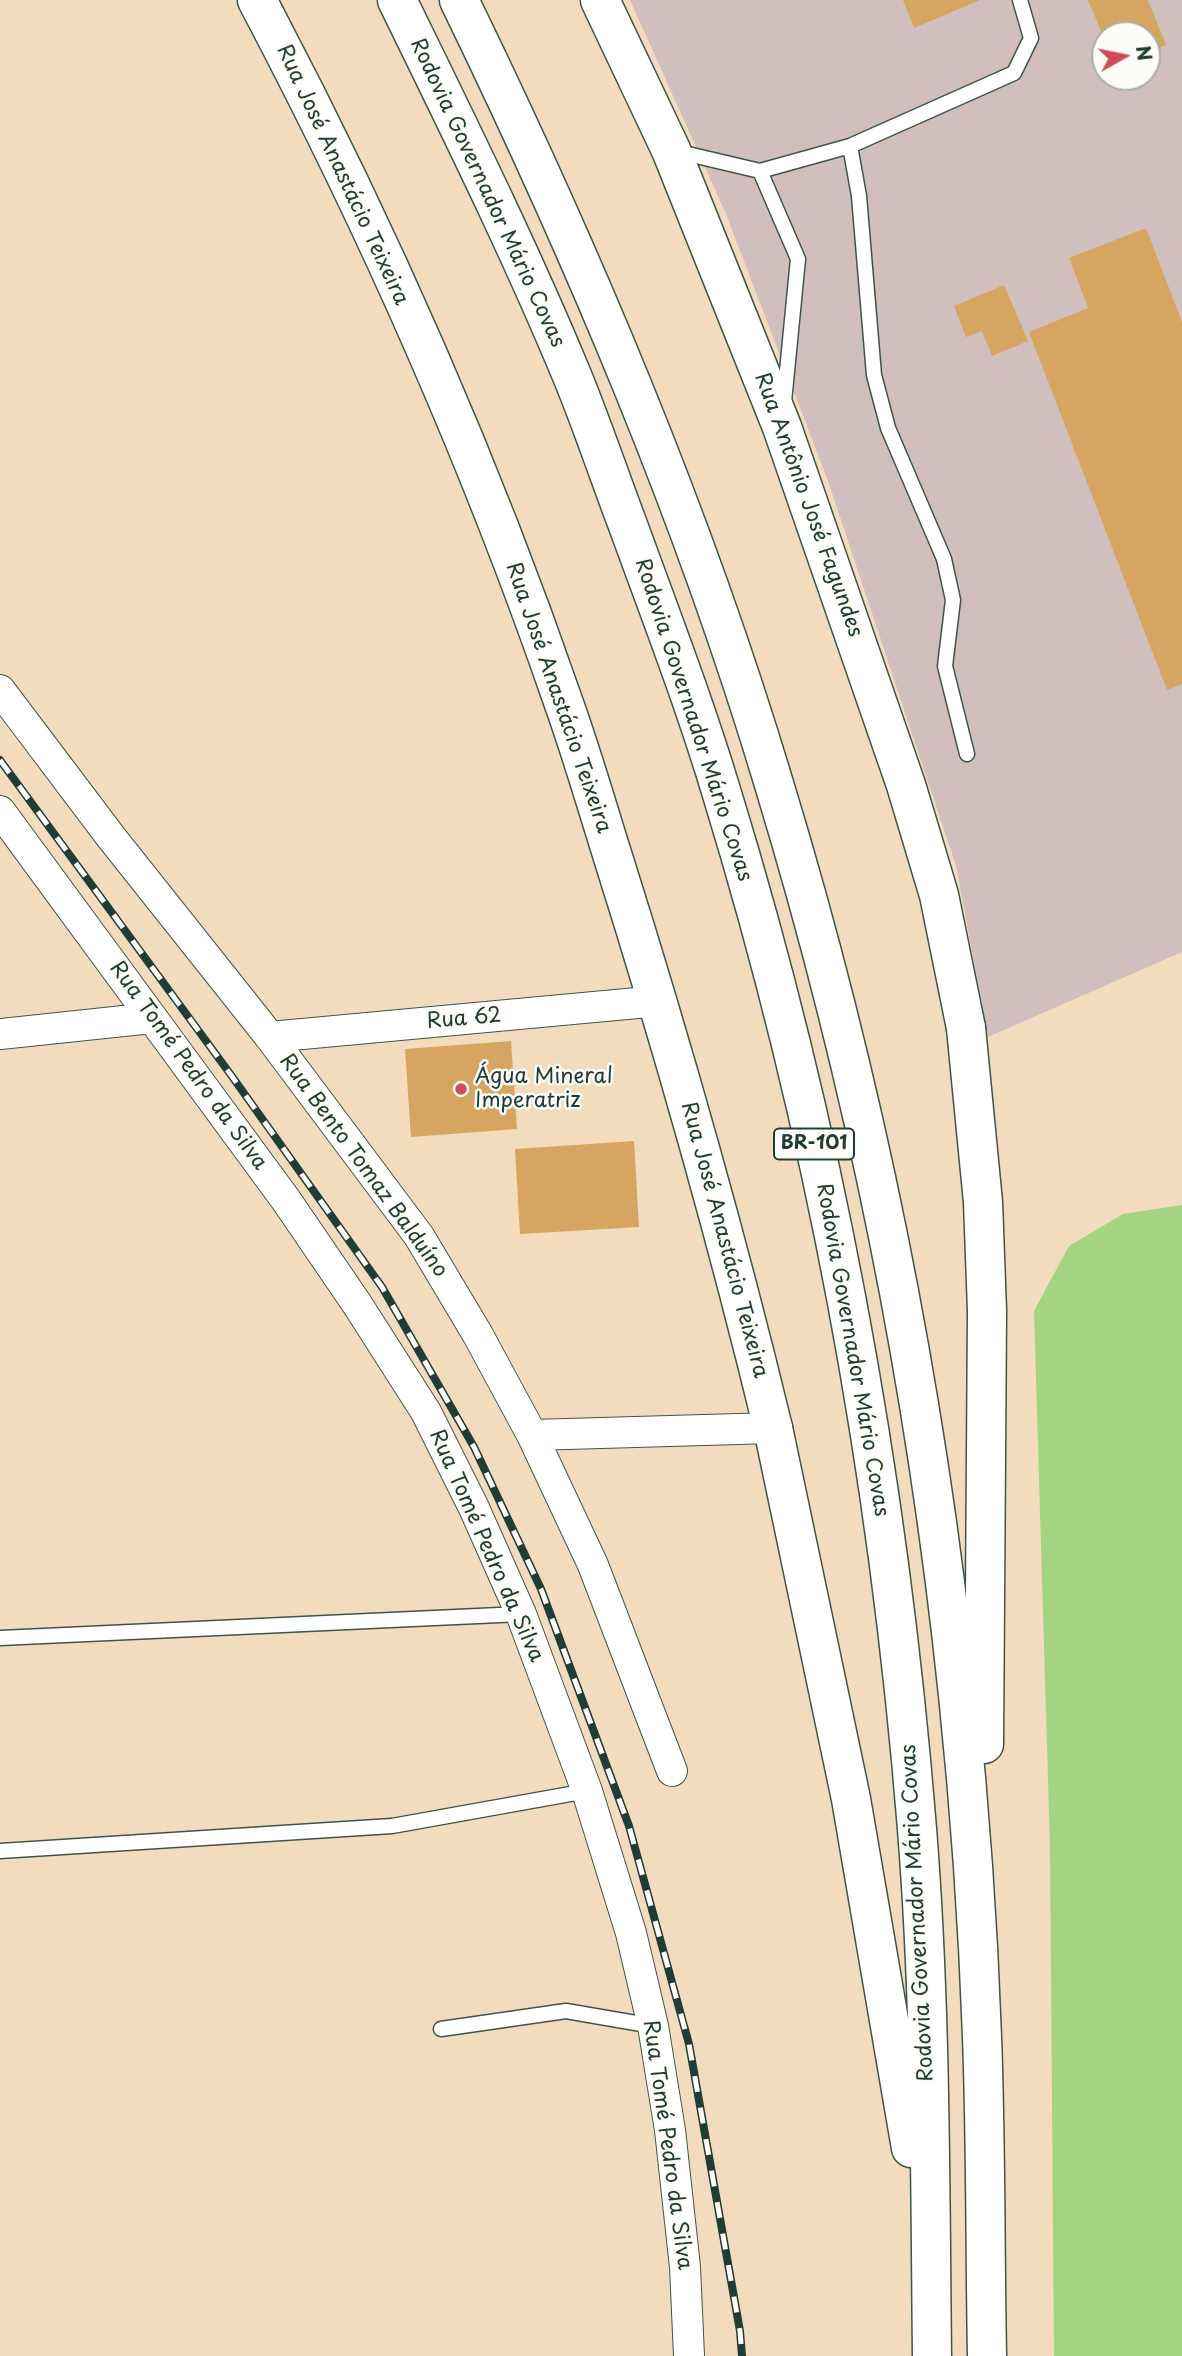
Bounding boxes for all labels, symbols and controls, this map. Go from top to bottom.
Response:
north arrow [1091,21,1161,91]
street label: Rodovia Governador Mário Covas [404,34,570,352]
street label: Rua José Anastácio Teixeira [270,41,414,309]
text: N [1130,43,1160,63]
street label: Rua Antônio José Fagundes [748,369,868,641]
street label: Rodovia Governador Mário Covas [629,555,757,885]
street label: Rua José Anastácio Teixeira [500,559,616,837]
street label: Rua Tomé Pedro da Silva [104,957,272,1175]
street label: Rua 62 [426,1003,502,1035]
street label: Rua Bento Tomaz Balduíno [273,1049,453,1283]
place label: Água Mineral Imperatriz [475,1064,613,1114]
marker: Água Mineral Imperatriz [453,1081,469,1097]
street label: Rua José Anastácio Teixeira [675,1099,773,1381]
road number: BR-101 [774,1128,854,1160]
street label: Rodovia Governador Mário Covas [810,1181,894,1519]
street label: Rua Tomé Pedro da Silva [423,1426,549,1666]
street label: Rodovia Governador Mário Covas [897,1744,939,2082]
street label: Rua Tomé Pedro da Silva [637,2019,697,2271]

